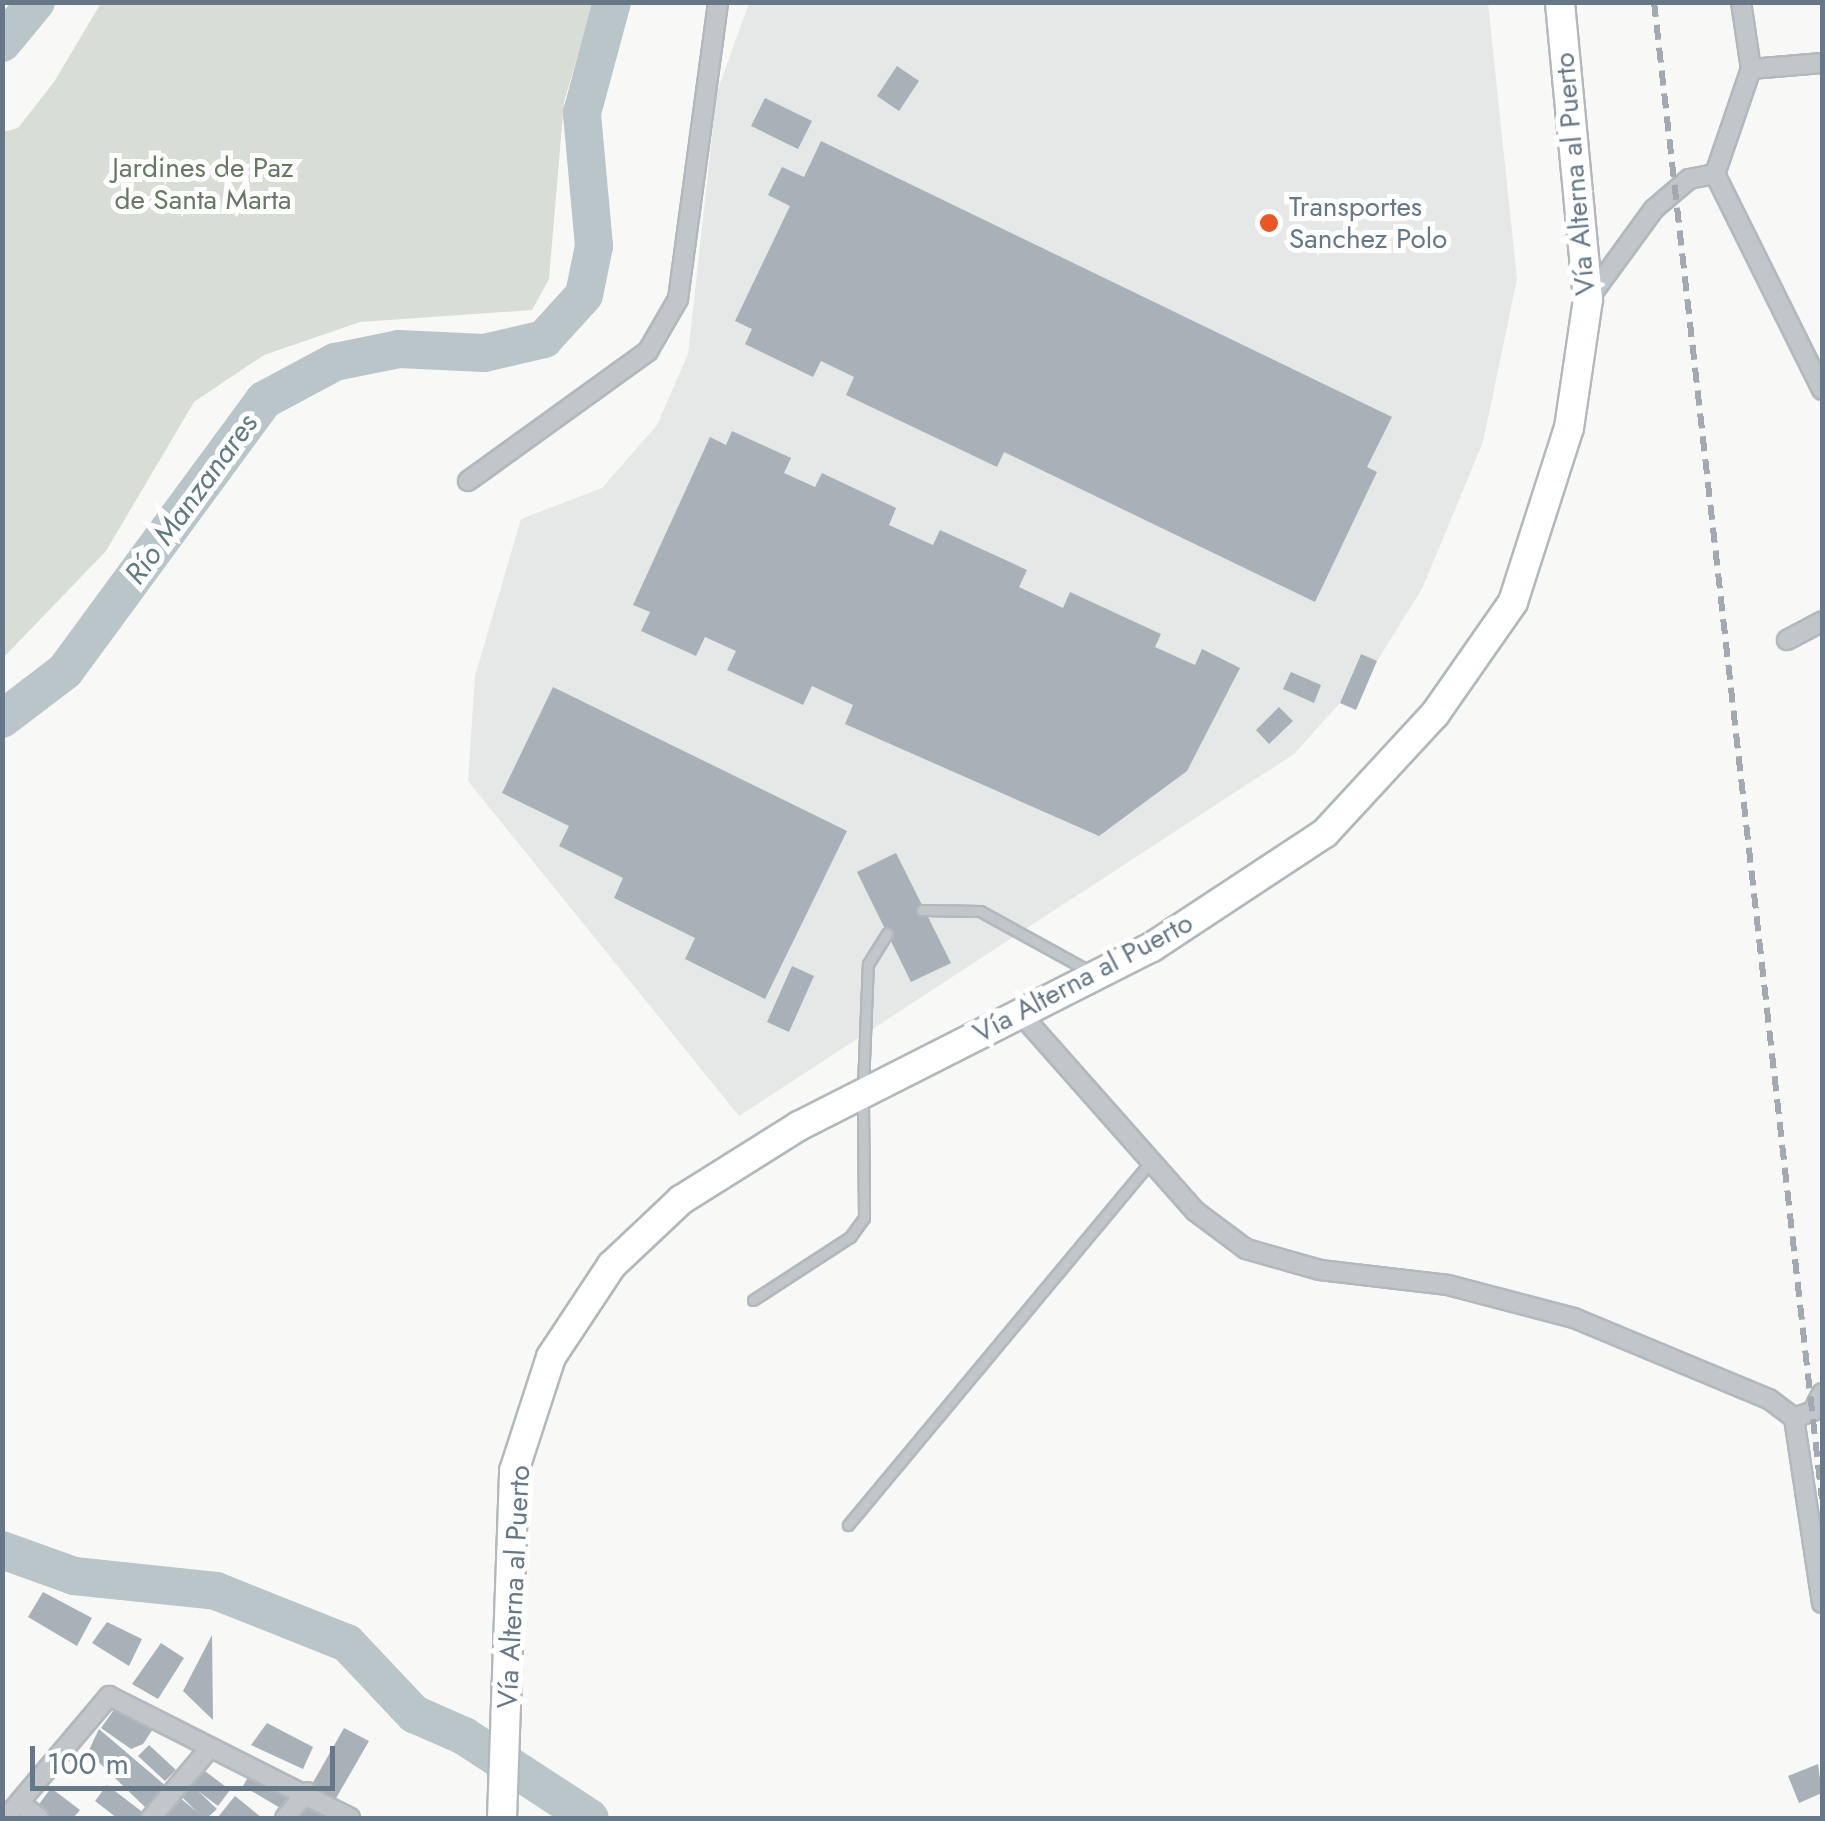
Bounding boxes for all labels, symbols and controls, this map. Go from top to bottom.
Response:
street label: Vía Alterna al Puerto [1548,51,1602,297]
park label: Jardines de Paz de Santa Marta [112,151,294,217]
place label: Transportes Sanchez Polo [1289,190,1447,256]
marker: Transportes Sanchez Polo [1258,212,1280,234]
water label: Río Manzanares [117,407,265,591]
street label: Vía Alterna al Puerto [968,906,1198,1050]
street label: Vía Alterna al Puerto [491,1464,537,1710]
scale bar [35,1726,340,1788]
text: 100 m [47,1742,129,1785]

